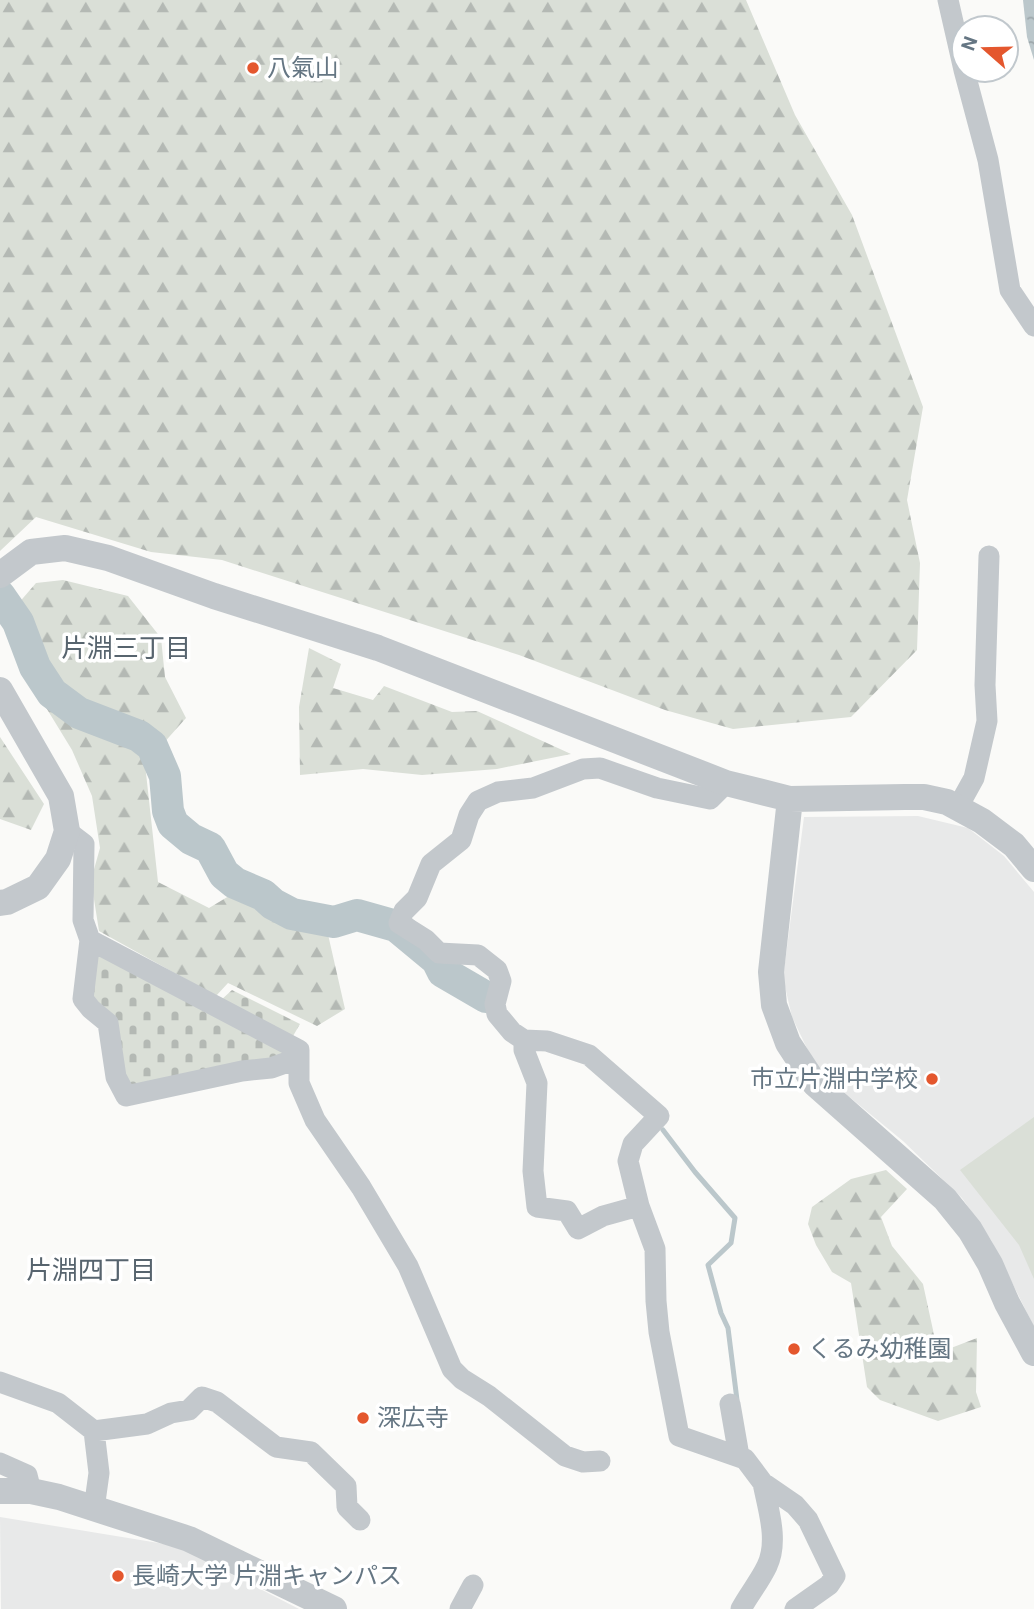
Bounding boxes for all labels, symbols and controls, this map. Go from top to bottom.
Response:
north arrow [950,14,1020,84]
text: N [956,33,983,54]
place label: 八氣山 [267,54,339,82]
marker: 八氣山 [245,60,261,76]
district label: 片淵三丁目 [61,633,191,663]
place label: 市立片淵中学校 [750,1065,918,1093]
marker: 市立片淵中学校 [924,1071,940,1087]
district label: 片淵四丁目 [26,1255,156,1285]
place label: くるみ幼稚園 [808,1335,952,1363]
marker: くるみ幼稚園 [786,1341,802,1357]
place label: 深広寺 [377,1404,449,1432]
marker: 深広寺 [355,1410,371,1426]
place label: 長崎大学 片淵キャンパス [132,1562,402,1590]
marker: 長崎大学 片淵キャンパス [110,1568,126,1584]

